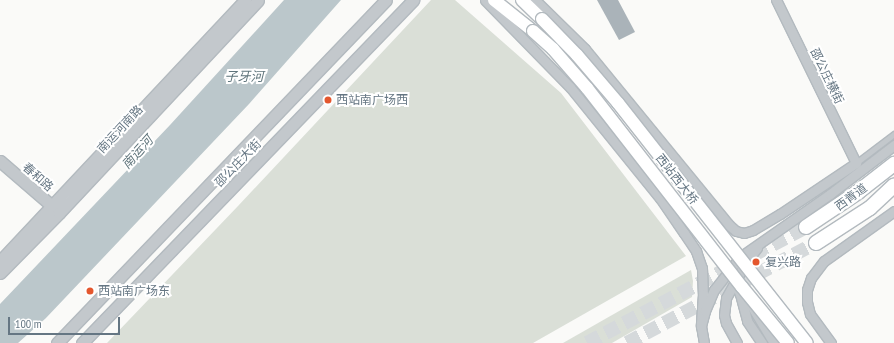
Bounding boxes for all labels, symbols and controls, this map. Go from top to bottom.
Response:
street label: 邵公庄横街 [807,46,847,106]
water label: 子牙河 [225,69,263,85]
place label: 西站南广场西 [336,93,408,107]
marker: 西站南广场西 [323,95,333,105]
street label: 南运河南路 [94,102,146,156]
water label: 南运河 [119,133,157,173]
street label: 邵公庄大街 [212,136,264,190]
street label: 西站西大桥 [653,151,701,207]
street label: 春和路 [20,160,56,194]
street label: 西青道 [832,181,870,213]
place label: 复兴路 [765,255,801,269]
marker: 复兴路 [750,256,762,268]
place label: 西站南广场东 [98,284,170,298]
marker: 西站南广场东 [85,286,95,296]
scale bar [10,309,122,335]
text: 100 m [15,316,42,331]

